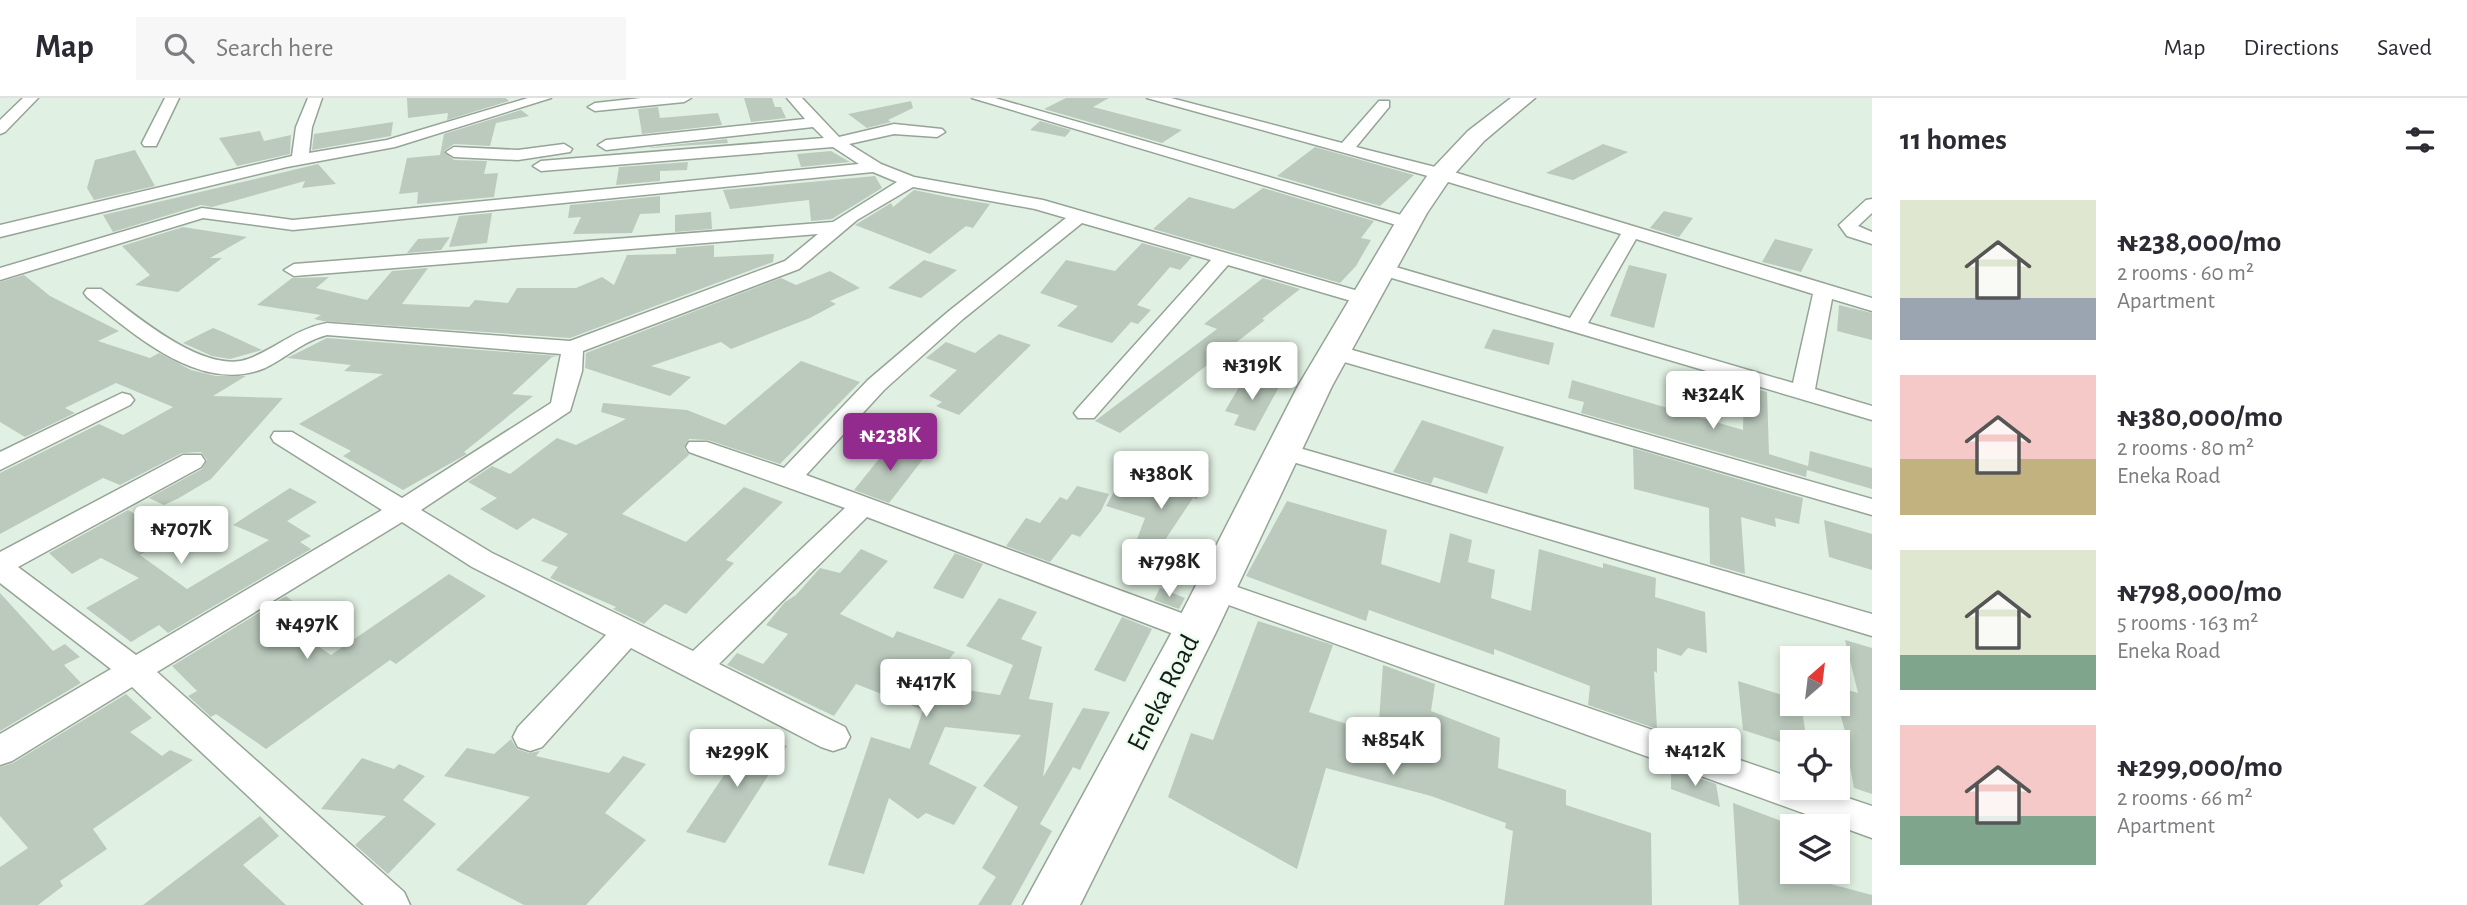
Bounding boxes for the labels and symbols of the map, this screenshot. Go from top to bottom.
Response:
pin: ₦319K [1203,342,1301,402]
pin: ₦324K [1664,372,1762,431]
pin: ₦238K [841,414,939,473]
pin: ₦380K [1112,452,1210,511]
pin: ₦707K [132,506,230,566]
pin: ₦798K [1120,540,1218,599]
pin: ₦497K [258,602,356,661]
street label: Eneka Road [1123,630,1205,755]
north arrow [1780,646,1850,716]
pin: ₦417K [877,660,975,719]
pin: ₦854K [1344,718,1442,777]
pin: ₦412K [1646,728,1744,788]
pin: ₦299K [688,730,786,789]

